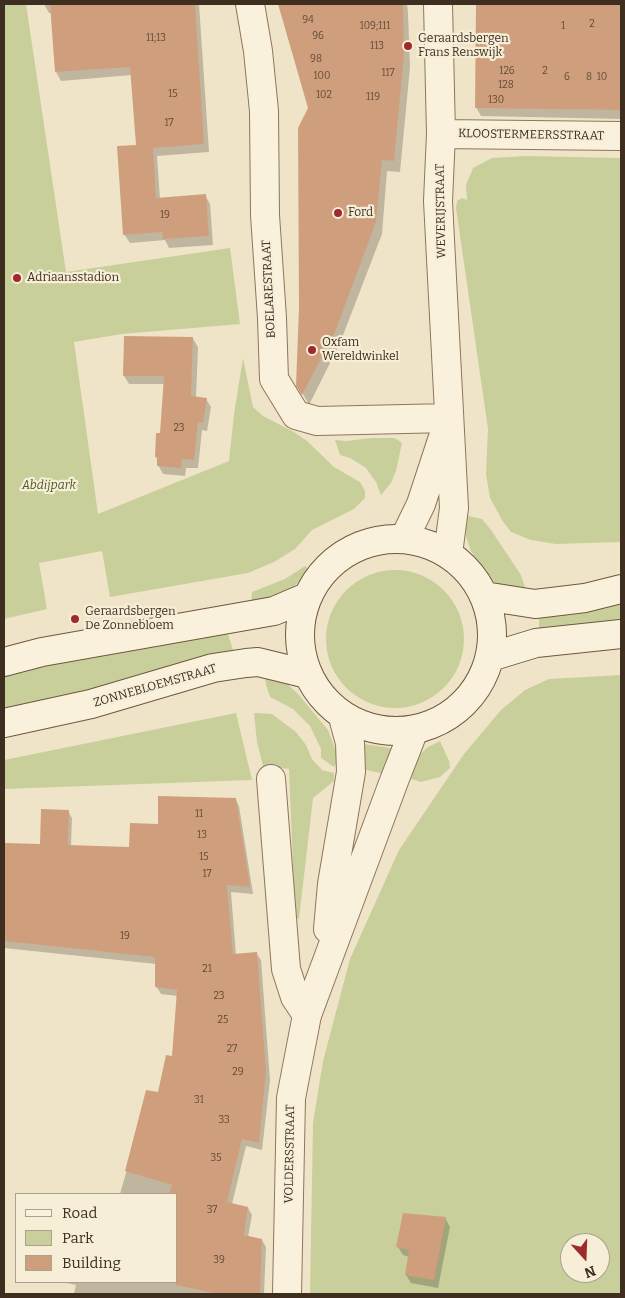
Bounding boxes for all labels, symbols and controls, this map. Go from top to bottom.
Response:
house number: 94 [302,14,314,26]
house number: 2 [589,18,595,30]
house number: 109;111 [360,20,390,32]
house number: 1 [561,20,565,32]
house number: 96 [312,30,324,42]
house number: 11;13 [146,32,166,44]
place label: Geraardsbergen Frans Renswijk [418,32,509,60]
house number: 113 [370,40,384,52]
marker: Geraardsbergen Frans Renswijk [402,40,414,52]
house number: 98 [310,53,322,65]
house number: 126 [499,65,515,77]
house number: 2 [542,65,548,77]
house number: 117 [381,67,395,79]
house number: 100 [314,70,330,82]
house number: 6 [564,71,570,83]
house number: 8 [586,71,592,83]
house number: 10 [597,71,607,83]
house number: 128 [498,79,514,91]
house number: 15 [168,88,178,100]
house number: 102 [316,89,332,101]
house number: 119 [366,91,380,103]
house number: 130 [488,94,504,106]
house number: 17 [165,117,173,129]
street label: KLOOSTERMEERSSTRAAT [458,127,604,143]
street label: WEVERIJSTRAAT [433,163,449,259]
place label: Ford [348,206,373,220]
marker: Ford [332,207,344,219]
house number: 19 [160,209,170,221]
street label: BOELARESTRAAT [259,240,279,338]
place label: Adriaansstadion [27,271,119,285]
marker: Adriaansstadion [11,272,23,284]
place label: Oxfam Wereldwinkel [322,336,399,364]
marker: Oxfam Wereldwinkel [306,344,318,356]
house number: 23 [173,422,185,434]
park label: Abdijpark [22,479,76,493]
place label: Geraardsbergen De Zonnebloem [85,605,176,633]
marker: Geraardsbergen De Zonnebloem [69,613,81,625]
street label: ZONNEBLOEMSTRAAT [92,662,218,710]
house number: 11 [195,808,203,820]
house number: 13 [197,829,207,841]
house number: 15 [199,851,209,863]
house number: 17 [203,868,211,880]
house number: 19 [120,930,130,942]
house number: 21 [202,963,212,975]
house number: 23 [213,990,225,1002]
house number: 25 [218,1014,228,1026]
house number: 27 [227,1043,237,1055]
house number: 29 [232,1066,244,1078]
house number: 31 [194,1094,204,1106]
street label: VOLDERSSTRAAT [282,1104,298,1204]
house number: 33 [218,1114,230,1126]
house number: 35 [210,1152,222,1164]
legend [15,1193,178,1283]
text: Road [62,1204,97,1222]
house number: 37 [207,1204,217,1216]
text: Park [62,1229,94,1247]
north arrow [560,1233,610,1283]
text: Building [62,1254,121,1272]
house number: 39 [213,1254,225,1266]
text: N [582,1262,598,1281]

